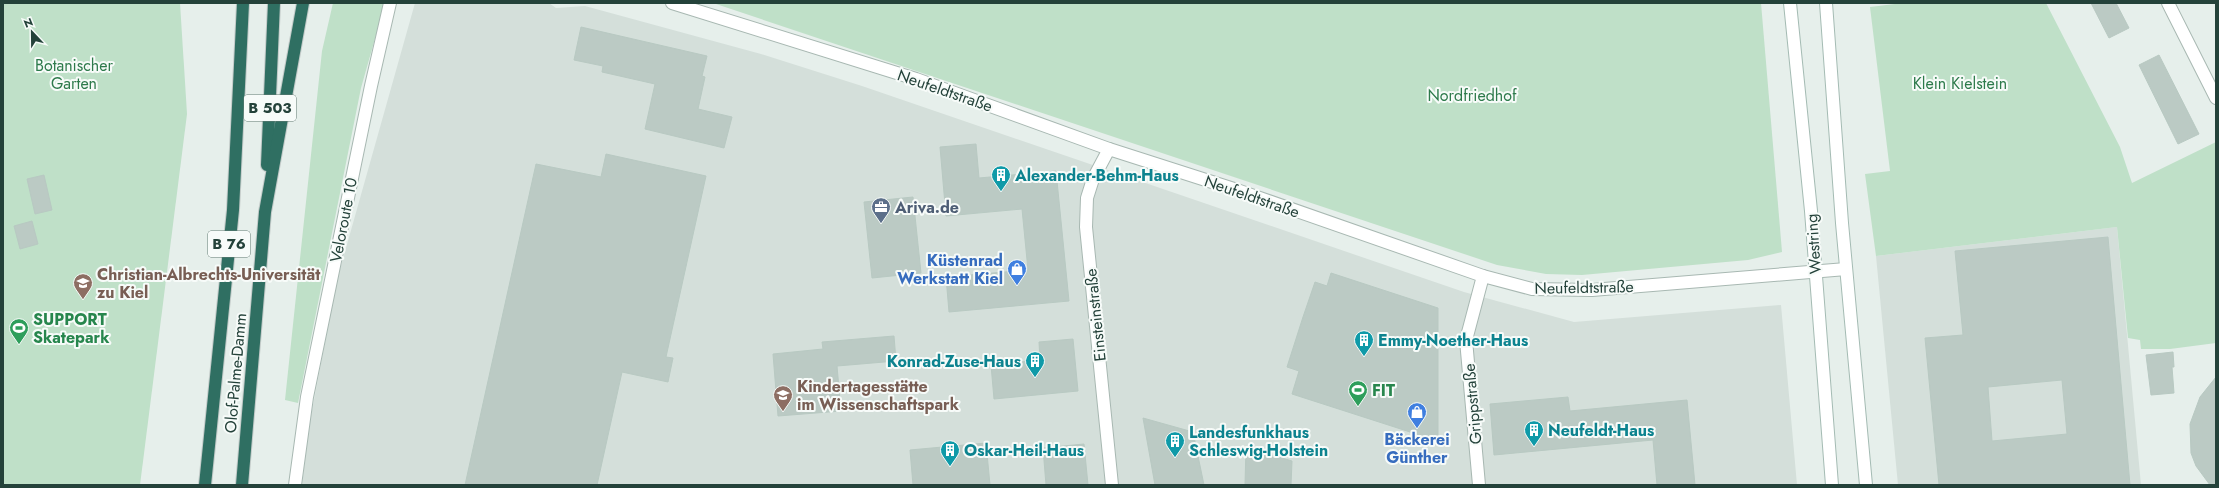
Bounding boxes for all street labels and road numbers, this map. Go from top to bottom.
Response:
street label: Neufeldtstraße [894,63,996,118]
road number: B 503 [244,95,296,121]
street label: Neufeldtstraße [1201,169,1303,224]
street label: Veloroute 10 [324,176,363,265]
street label: Westring [1800,213,1827,275]
road number: B 76 [208,231,250,257]
street label: Einsteinstraße [1079,267,1112,362]
street label: Neufeldtstraße [1534,275,1634,300]
street label: Olof-Palme-Damm [219,312,252,434]
street label: Grippstraße [1458,363,1487,445]

